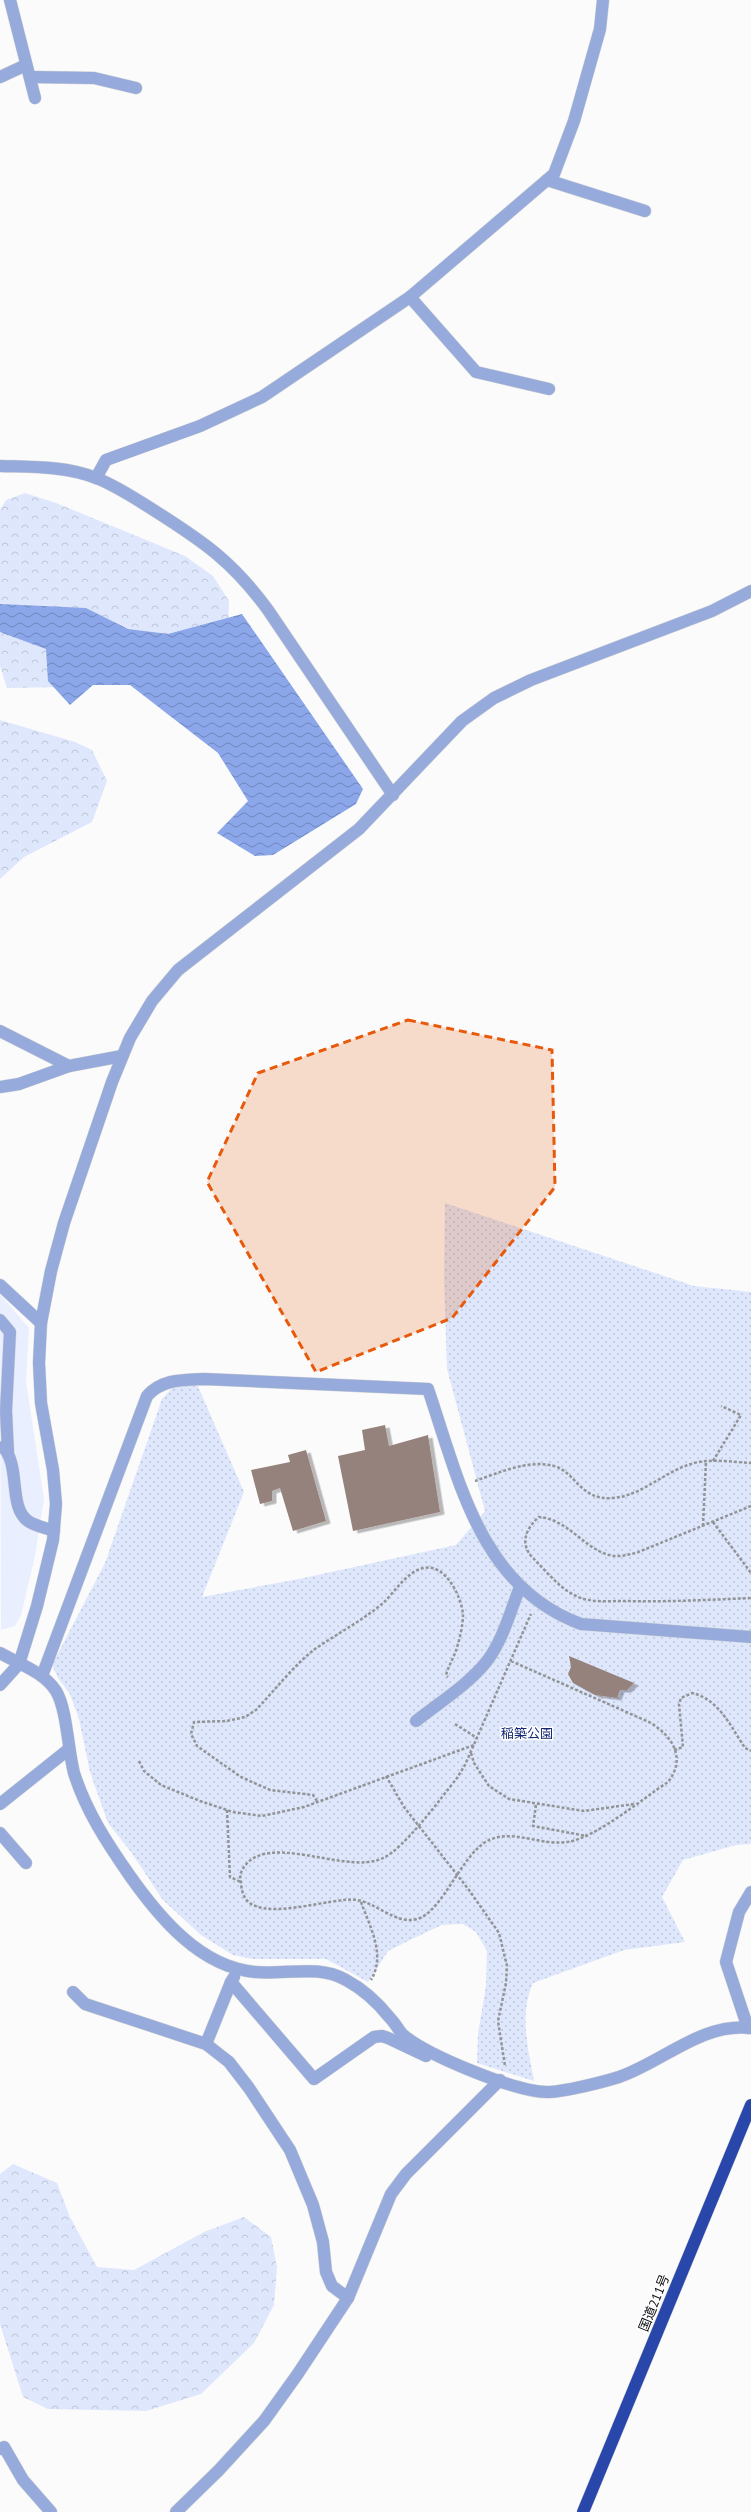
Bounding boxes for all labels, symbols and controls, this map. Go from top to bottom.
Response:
park label: 稲築公園 [501,1725,553,1742]
street label: 国道211号 [635,2272,673,2334]

